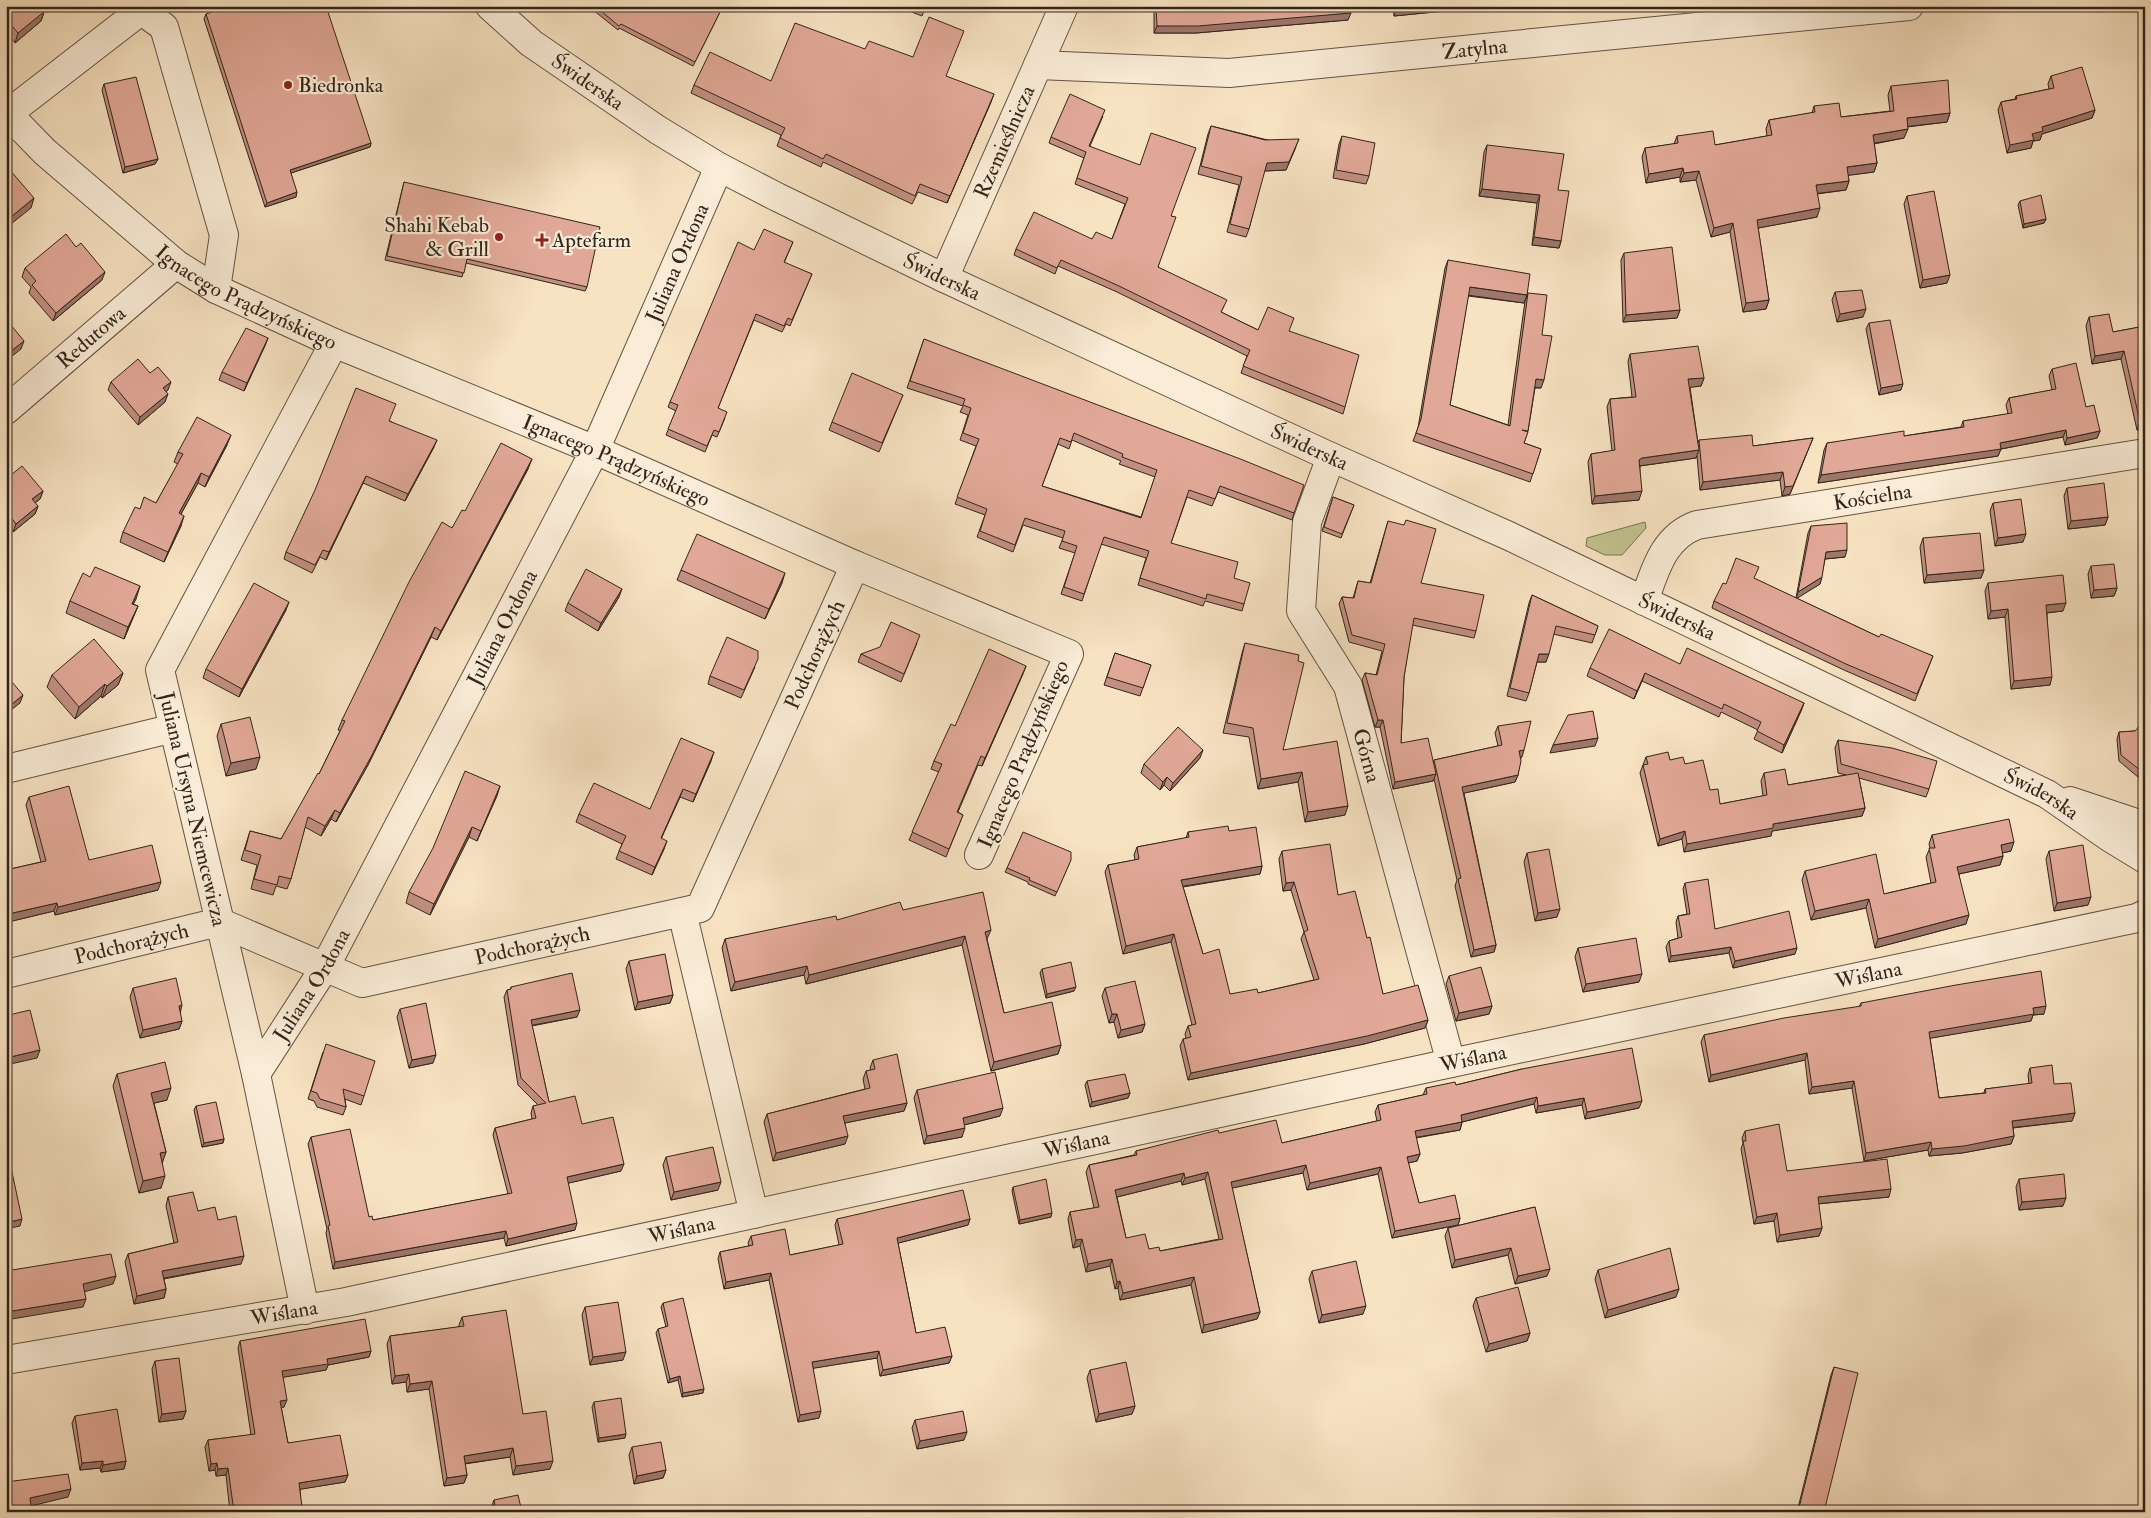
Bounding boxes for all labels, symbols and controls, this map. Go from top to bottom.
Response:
street label: Zatylna [1441,33,1509,66]
street label: Świderska [546,48,629,117]
place label: Biedronka [298,72,384,99]
marker: Biedronka [282,79,294,91]
street label: Rzemieślnicza [968,81,1041,203]
street label: Juliana Ordona [639,199,716,328]
place label: Shahi Kebab & Grill [384,212,490,263]
place label: Aptefarm [551,227,631,254]
marker: Shahi Kebab & Grill [493,231,505,243]
marker: Aptefarm [536,234,548,246]
street label: Ignacego Prądzyńskiego [149,239,341,356]
street label: Świderska [899,247,985,307]
street label: Redutowa [51,300,132,375]
street label: Ignacego Prądzyńskiego [518,409,714,513]
street label: Świderska [1266,418,1353,477]
street label: Kościelna [1831,478,1914,517]
street label: Juliana Ordona [461,565,544,692]
street label: Świderska [1634,587,1720,647]
street label: Podchorążych [779,596,851,714]
street label: Ignacego Prądzyńskiego [972,656,1075,852]
street label: Juliana Ursyna Niemcewicza [152,688,233,929]
street label: Górna [1346,725,1387,786]
street label: Świderska [1999,762,2084,826]
street label: Podchorążych [71,917,191,971]
street label: Podchorążych [472,920,592,972]
street label: Juliana Ordona [267,924,357,1048]
street label: Wiślana [1832,955,1905,996]
street label: Wiślana [1436,1039,1509,1079]
street label: Wiślana [1039,1124,1113,1165]
street label: Wiślana [645,1210,718,1251]
street label: Wiślana [247,1294,320,1332]

